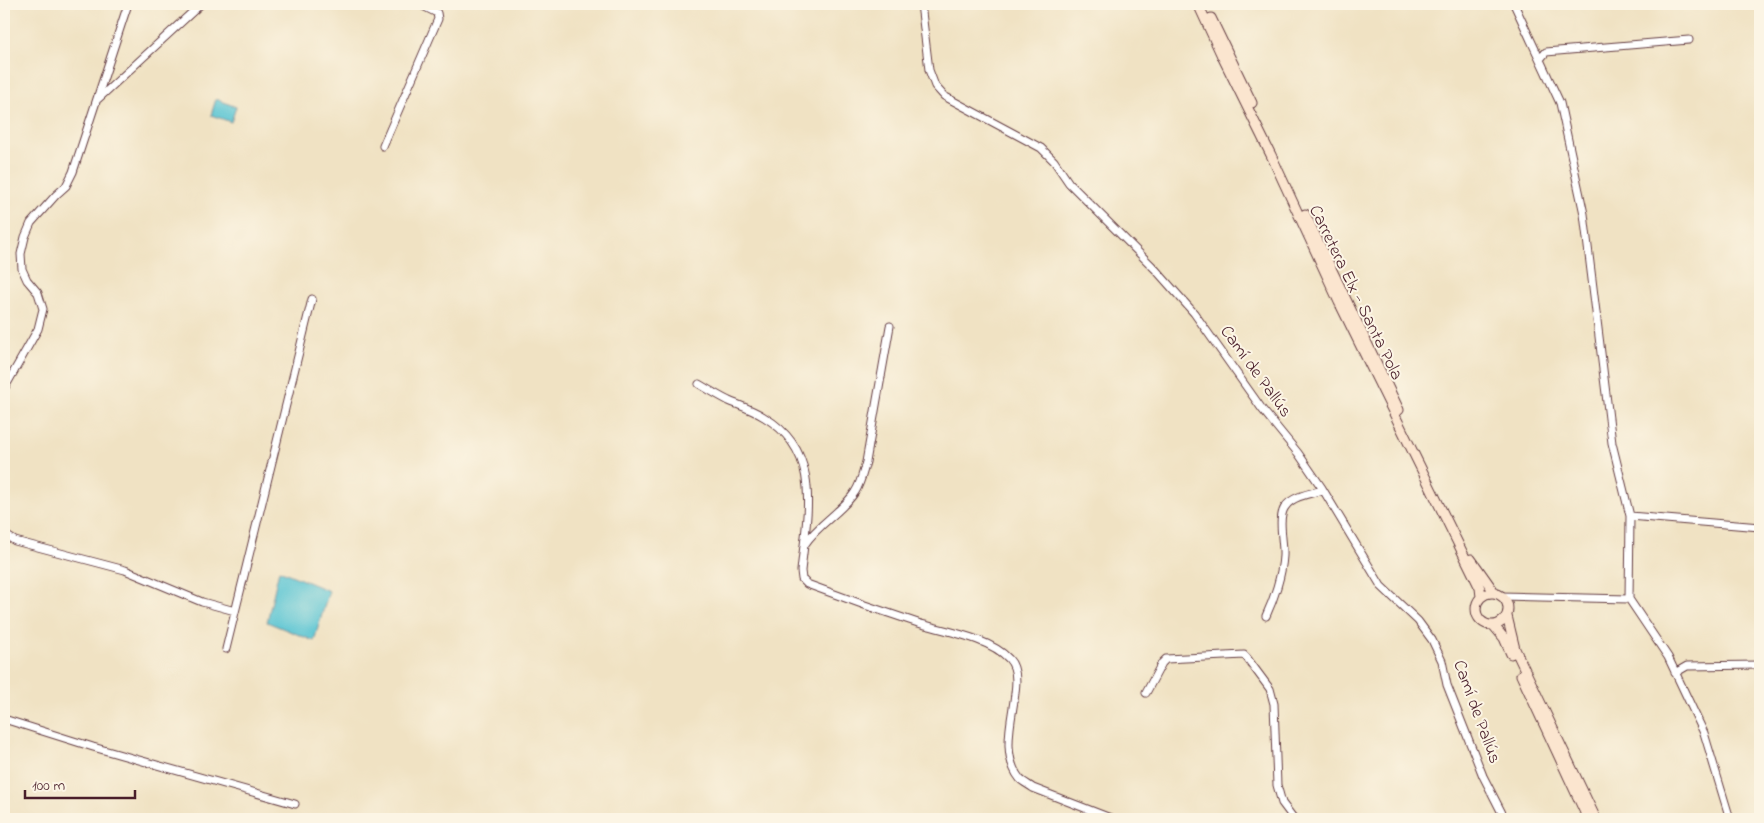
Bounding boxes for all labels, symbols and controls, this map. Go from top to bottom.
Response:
street label: Carretera Elx - Santa Pola [1301,201,1409,385]
street label: Camí de Pallús [1213,320,1297,424]
street label: Camí de Pallús [1445,657,1507,767]
scale bar [25,768,135,800]
text: 100 m [32,775,65,797]

